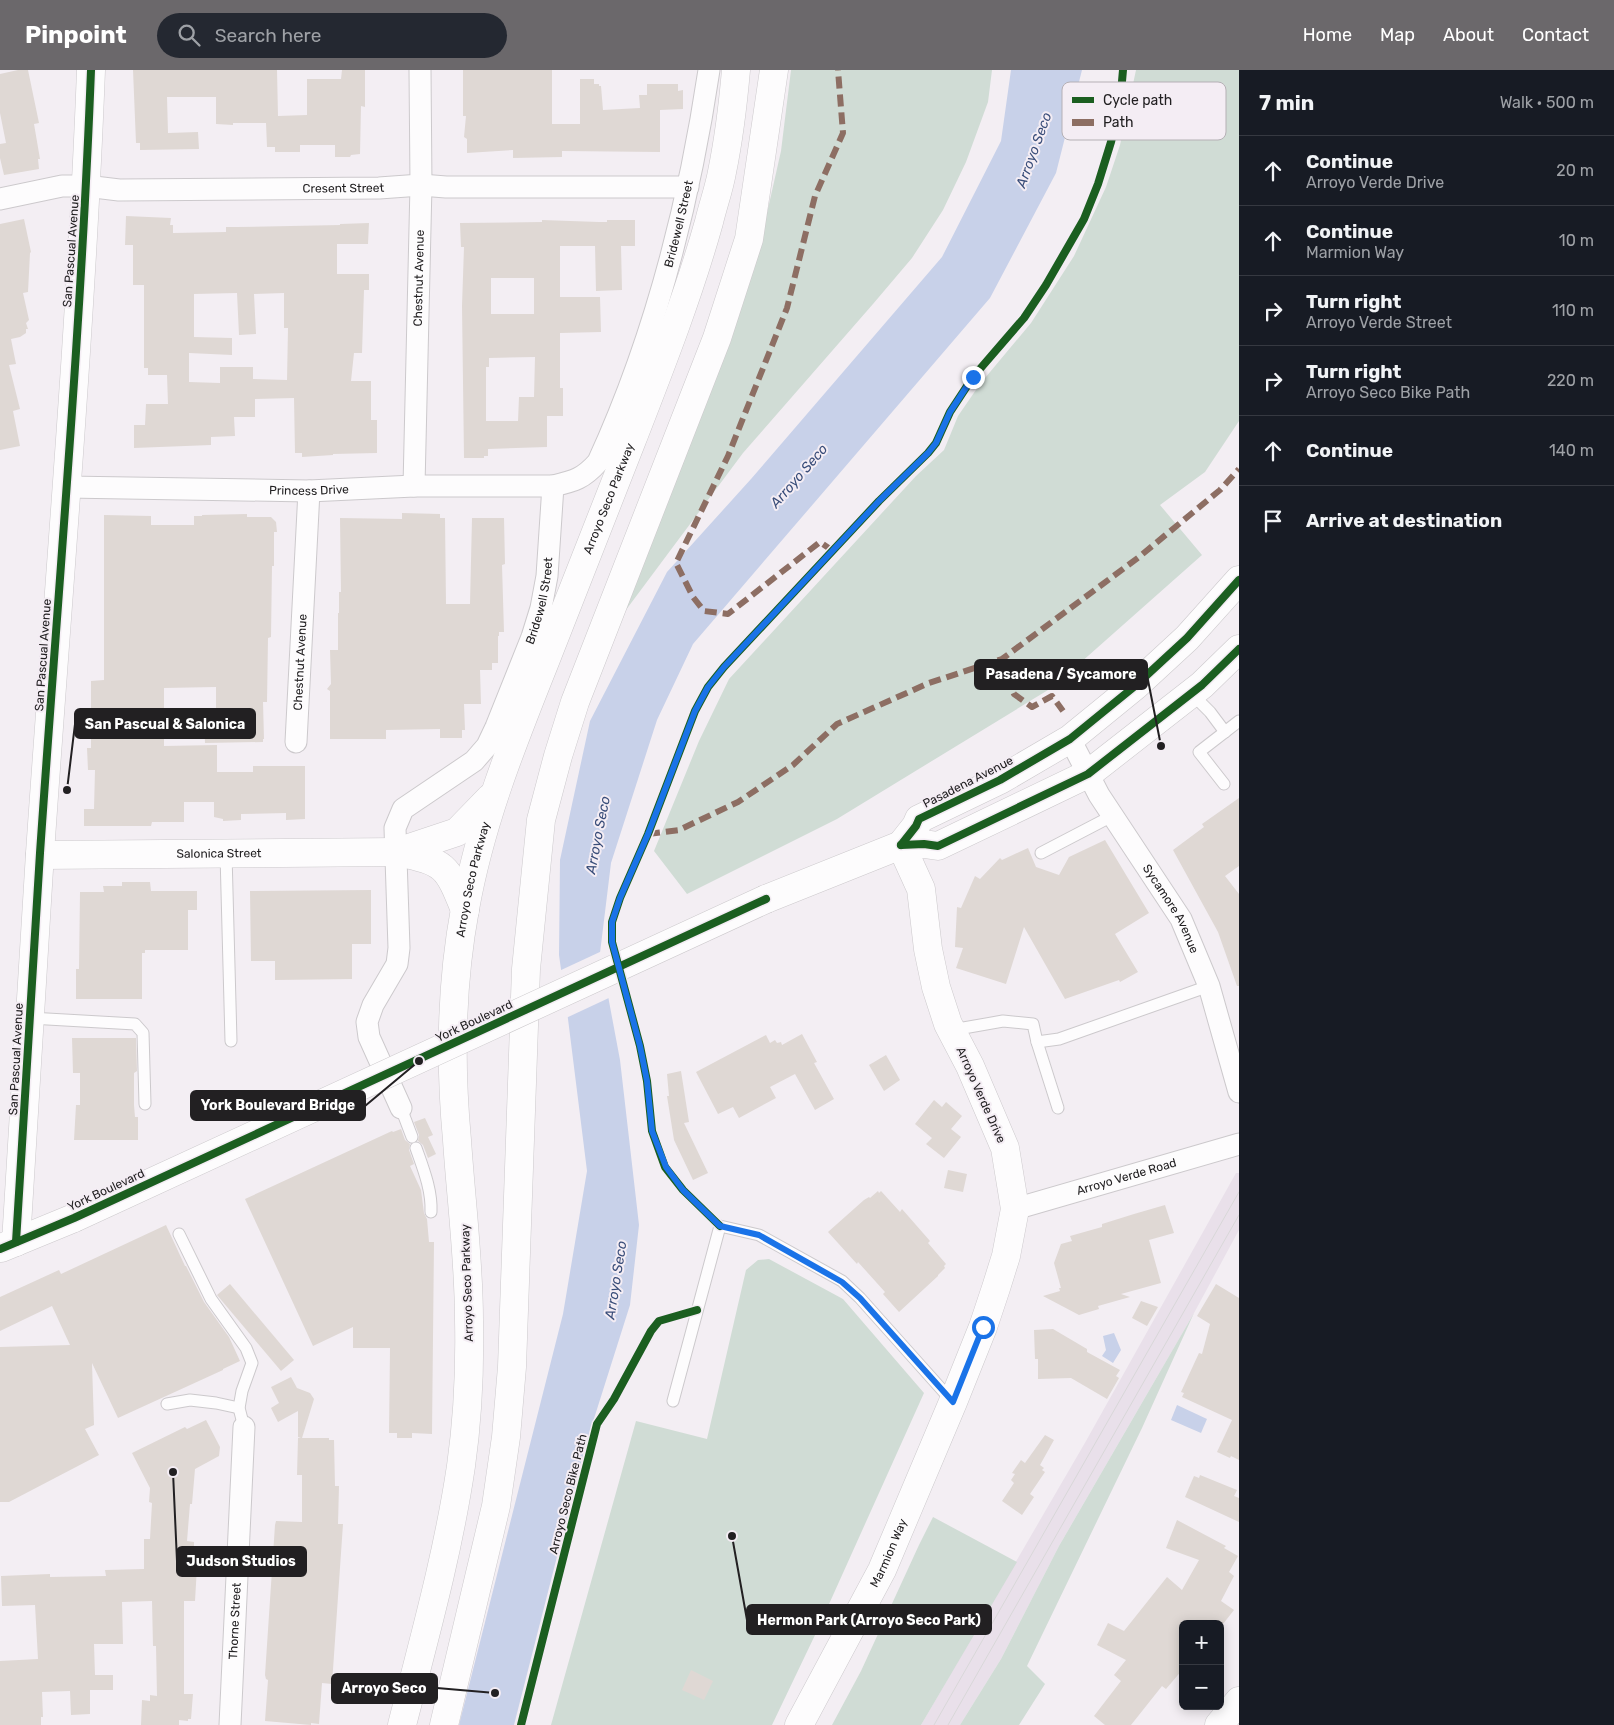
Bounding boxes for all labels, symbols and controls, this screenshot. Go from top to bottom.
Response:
search box [157,13,507,58]
text: Pinpoint [25,21,127,49]
icon: search [175,21,203,49]
text: Search here [215,24,321,47]
text: Home [1303,24,1352,46]
text: Map [1380,24,1415,46]
text: About [1443,24,1494,46]
text: Contact [1522,24,1589,46]
legend [1062,82,1226,140]
text: 7 min [1259,90,1314,115]
text: Cycle path [1103,92,1172,109]
text: Walk · 500 m [1500,93,1594,112]
water label: Arroyo Seco [1012,110,1055,191]
text: Path [1103,114,1134,131]
text: Continue [1306,150,1393,173]
icon: ahead [1259,157,1287,185]
text: 20 m [1556,161,1594,180]
text: Arroyo Verde Drive [1306,173,1444,192]
street label: Bridewell Street [661,179,696,269]
street label: Cresent Street [303,181,385,196]
street label: San Pascual Avenue [60,194,82,308]
text: Continue [1306,220,1393,243]
icon: ahead [1259,227,1287,255]
street label: Chestnut Avenue [411,229,427,327]
text: 10 m [1559,231,1594,250]
text: Marmion Way [1306,243,1404,262]
text: Turn right [1306,290,1401,313]
icon: right [1259,297,1287,325]
text: 110 m [1552,301,1594,320]
text: Arroyo Verde Street [1306,313,1452,332]
text: Turn right [1306,360,1401,383]
route end [962,366,985,389]
icon: right [1259,367,1287,395]
text: 220 m [1547,371,1594,390]
text: Arroyo Seco Bike Path [1306,383,1470,402]
icon: ahead [1259,437,1287,465]
text: Continue [1306,439,1393,462]
street label: Arroyo Seco Parkway [581,441,637,556]
water label: Arroyo Seco [766,441,831,512]
text: 140 m [1549,441,1594,460]
street label: Princess Drive [269,482,349,498]
icon: arrive [1259,507,1287,535]
text: Arrive at destination [1306,509,1502,532]
street label: Bridewell Street [523,557,555,646]
street label: San Pascual Avenue [32,598,54,712]
street label: Chestnut Avenue [291,613,310,711]
callout: Pasadena / Sycamore [975,660,1147,689]
text: Pasadena / Sycamore [985,666,1137,683]
callout: San Pascual & Salonica [75,709,255,738]
text: San Pascual & Salonica [85,716,245,733]
street label: Pasadena Avenue [921,753,1016,811]
water label: Arroyo Seco [582,795,614,876]
street label: Arroyo Seco Parkway [453,820,493,938]
street label: Salonica Street [176,846,262,861]
street label: Sycamore Avenue [1140,862,1202,956]
street label: York Boulevard [433,997,515,1045]
street label: San Pascual Avenue [6,1002,26,1116]
street label: Arroyo Verde Drive [954,1045,1009,1145]
callout: York Boulevard Bridge [191,1091,365,1120]
text: York Boulevard Bridge [201,1097,355,1114]
street label: Arroyo Verde Road [1075,1156,1178,1198]
street label: York Boulevard [65,1166,147,1214]
street label: Arroyo Seco Parkway [458,1223,476,1342]
water label: Arroyo Seco [601,1240,631,1321]
route start [972,1316,995,1339]
street label: Arroyo Seco Bike Path [546,1433,590,1555]
street label: Marmion Way [867,1516,910,1590]
callout: Judson Studios [177,1547,306,1576]
text: Judson Studios [186,1553,296,1570]
street label: Thorne Street [226,1582,244,1660]
callout: Hermon Park (Arroyo Seco Park) [747,1605,991,1634]
text: Hermon Park (Arroyo Seco Park) [757,1612,981,1629]
map controls [1179,1620,1224,1710]
button: + [1179,1620,1224,1665]
button: − [1179,1665,1224,1710]
callout: Arroyo Seco [332,1674,437,1703]
text: Arroyo Seco [342,1680,426,1697]

